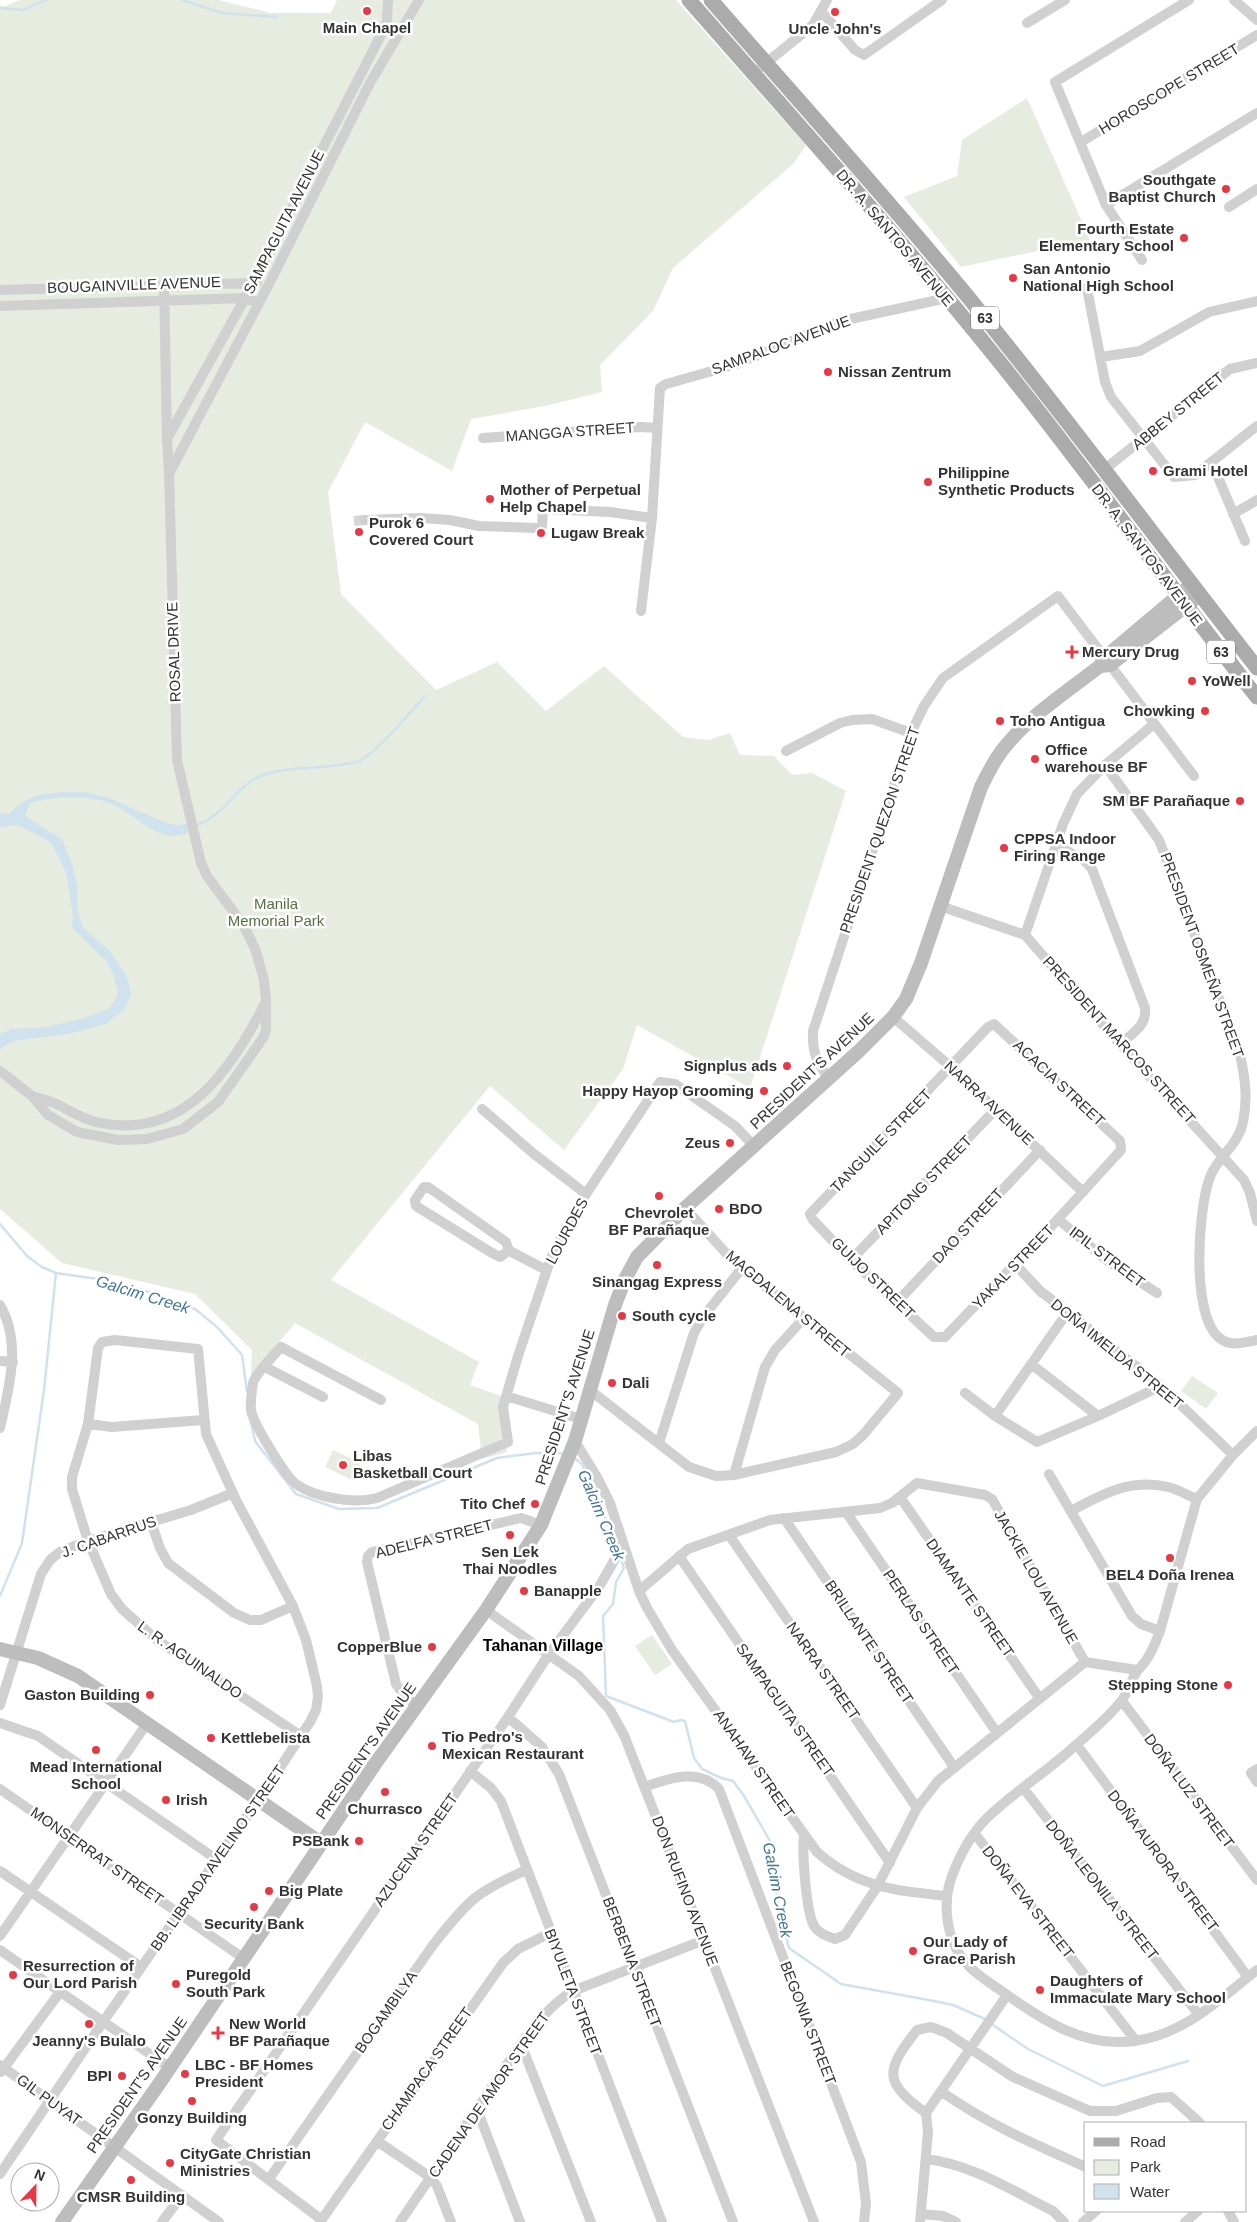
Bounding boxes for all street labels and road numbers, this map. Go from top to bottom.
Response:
street label: HOROSCOPE STREET [1095,40,1242,137]
street label: SAMPAGUITA AVENUE [240,147,327,297]
street label: DR. A. SANTOS AVENUE [833,166,957,309]
street label: BOUGAINVILLE AVENUE [47,273,221,296]
road number: 63 [971,306,999,330]
street label: SAMPALOC AVENUE [709,312,852,378]
street label: ABBEY STREET [1128,368,1227,453]
street label: MANGGA STREET [505,419,635,444]
street label: DR. A. SANTOS AVENUE [1089,481,1206,629]
street label: ROSAL DRIVE [163,602,184,702]
road number: 63 [1207,640,1235,664]
street label: PRESIDENT QUEZON STREET [836,724,923,935]
street label: PRESIDENT OSMEÑA STREET [1157,850,1248,1060]
street label: PRESIDENT MARCOS STREET [1040,953,1199,1127]
street label: PRESIDENT'S AVENUE [746,1009,877,1132]
street label: ACACIA STREET [1010,1036,1108,1129]
street label: NARRA AVENUE [941,1057,1037,1148]
street label: TANGUILE STREET [827,1085,934,1196]
street label: APITONG STREET [872,1132,975,1238]
street label: DAO STREET [929,1185,1007,1267]
street label: LOURDES [542,1195,591,1267]
street label: YAKAL STREET [968,1221,1057,1312]
street label: IPIL STREET [1066,1223,1148,1290]
street label: GUIJO STREET [828,1234,919,1322]
street label: MAGDALENA STREET [723,1247,854,1360]
street label: DOÑA IMELDA STREET [1048,1295,1187,1412]
street label: PRESIDENT'S AVENUE [531,1327,598,1487]
street label: JACKIE LOU AVENUE [991,1507,1082,1647]
street label: J. CABARRUS [59,1512,158,1561]
street label: ADELFA STREET [374,1516,494,1561]
street label: DIAMANTE STREET [923,1535,1018,1660]
street label: PERLAS STREET [880,1566,963,1677]
street label: BRILLANTE STREET [822,1577,917,1707]
street label: L. R. AGUINALDO [135,1617,246,1702]
street label: NARRA STREET [783,1619,863,1723]
street label: SAMPAGUITA STREET [733,1640,838,1780]
street label: PRESIDENT'S AVENUE [312,1679,419,1822]
street label: ANAHAW STREET [711,1706,798,1821]
street label: DOÑA LUZ STREET [1141,1730,1238,1851]
street label: BB. LIBRADA AVELINO STREET [147,1762,288,1954]
street label: DOÑA AURORA STREET [1105,1787,1222,1935]
street label: AZUCENA STREET [370,1790,461,1910]
street label: MONSERRAT STREET [28,1803,167,1908]
street label: DON RUFINO AVENUE [649,1814,722,1968]
street label: DOÑA LEONILA STREET [1043,1816,1162,1963]
street label: DOÑA EVA STREET [979,1842,1078,1961]
street label: BERBENIA STREET [600,1894,665,2029]
street label: BIYULETA STREET [542,1926,605,2057]
street label: BEGONIA STREET [777,1959,840,2087]
street label: BOGAMBILYA [351,1967,420,2056]
street label: CHAMPACA STREET [378,2004,476,2134]
street label: CADENA DE AMOR STREET [425,2009,552,2181]
street label: PRESIDENT'S AVENUE [83,2013,190,2156]
street label: GIL PUYAT [14,2071,85,2129]

